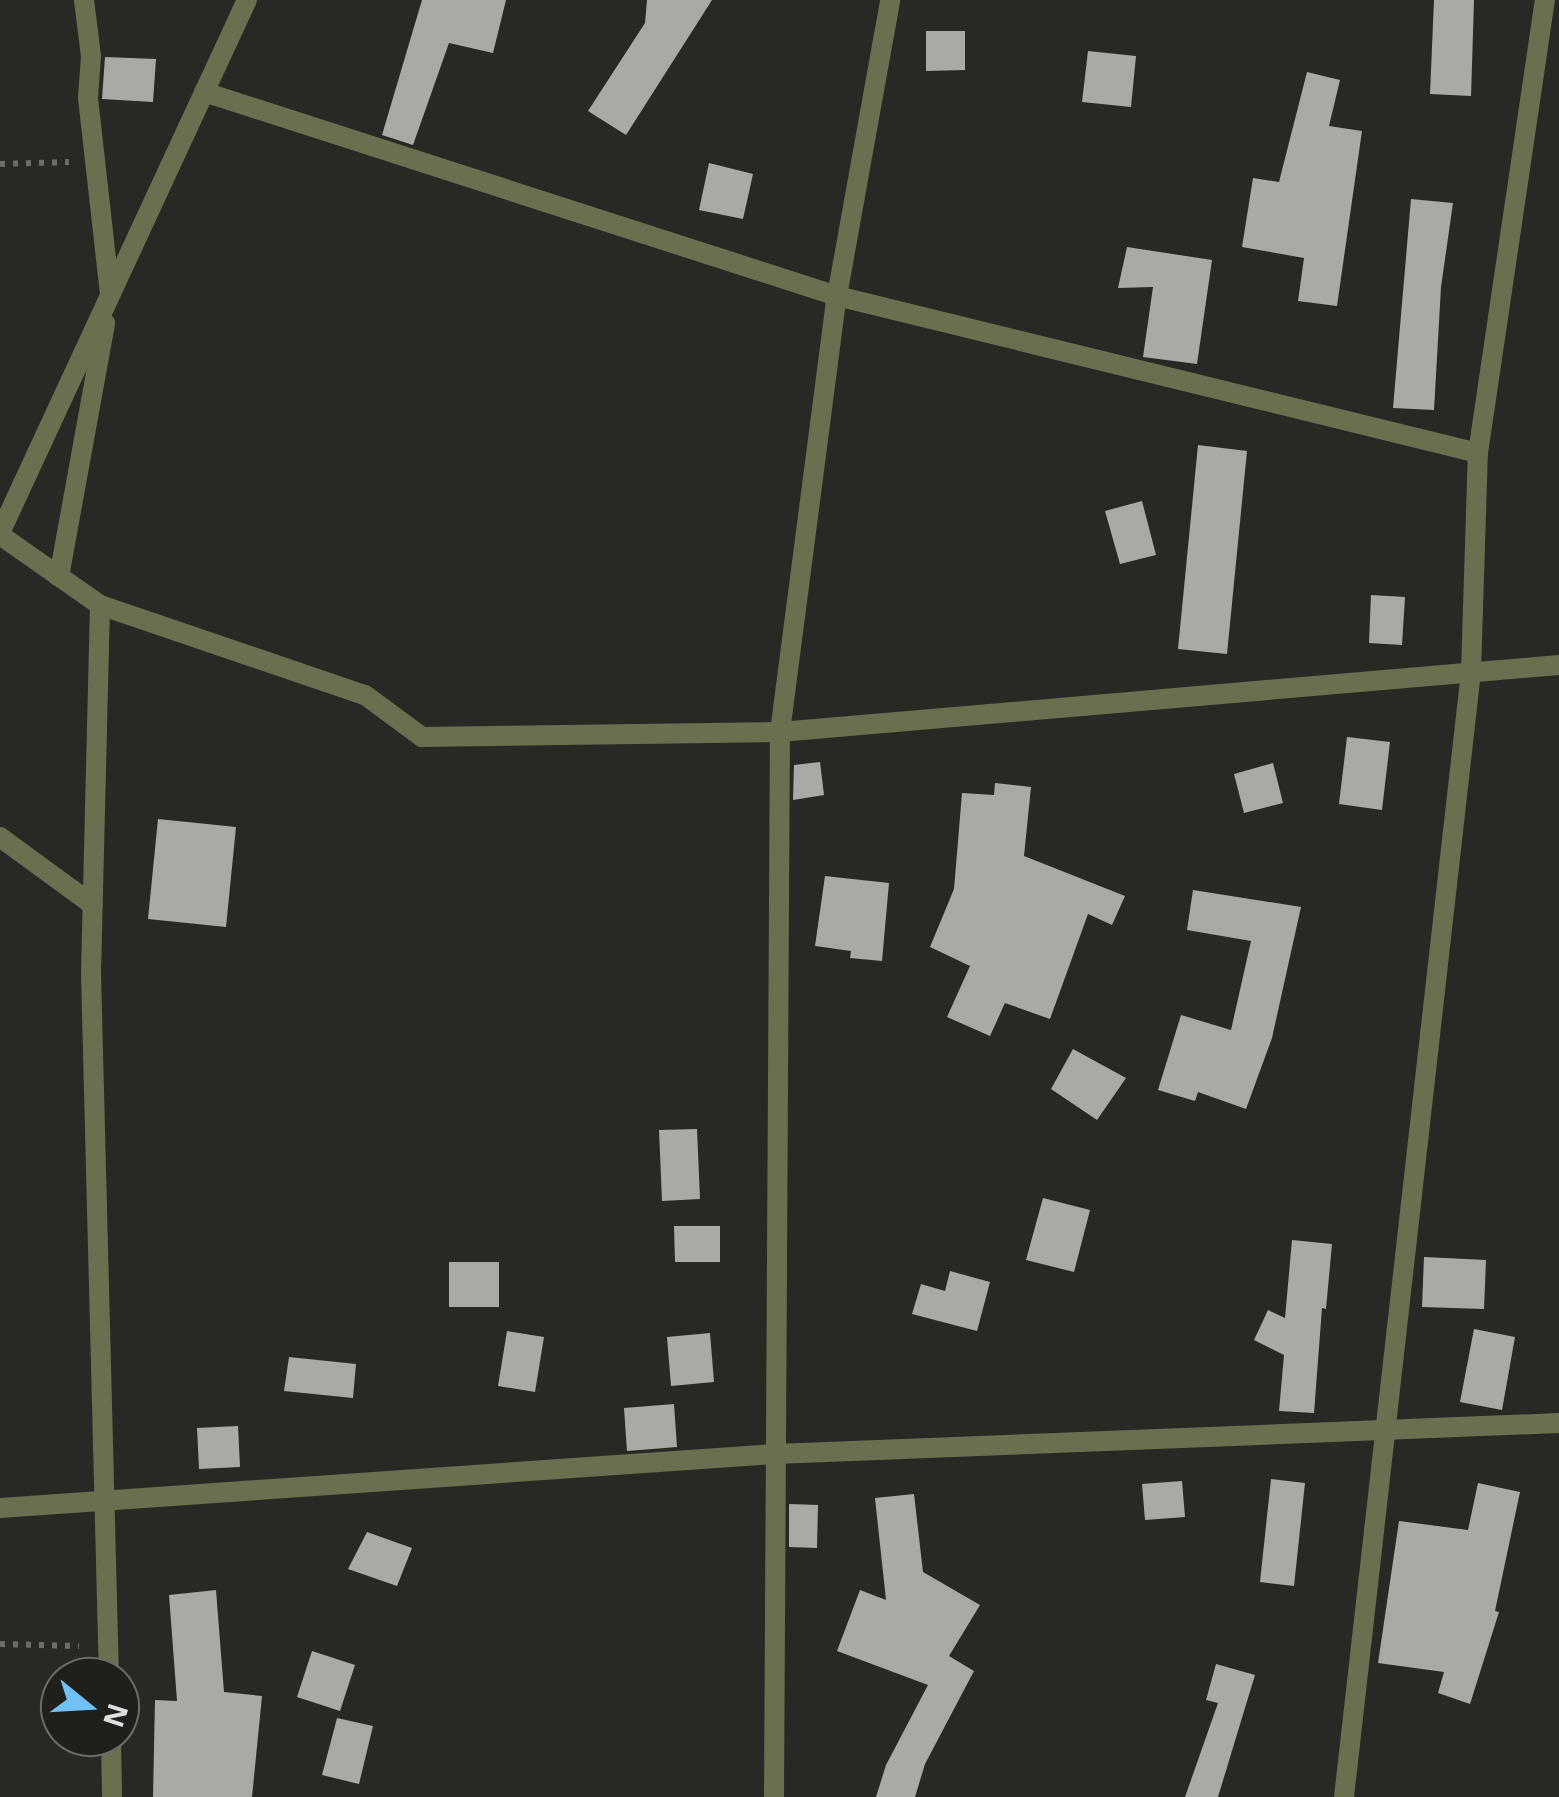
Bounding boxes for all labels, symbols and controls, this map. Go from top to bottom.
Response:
north arrow [40,1657,140,1757]
text: N [95,1699,138,1732]

